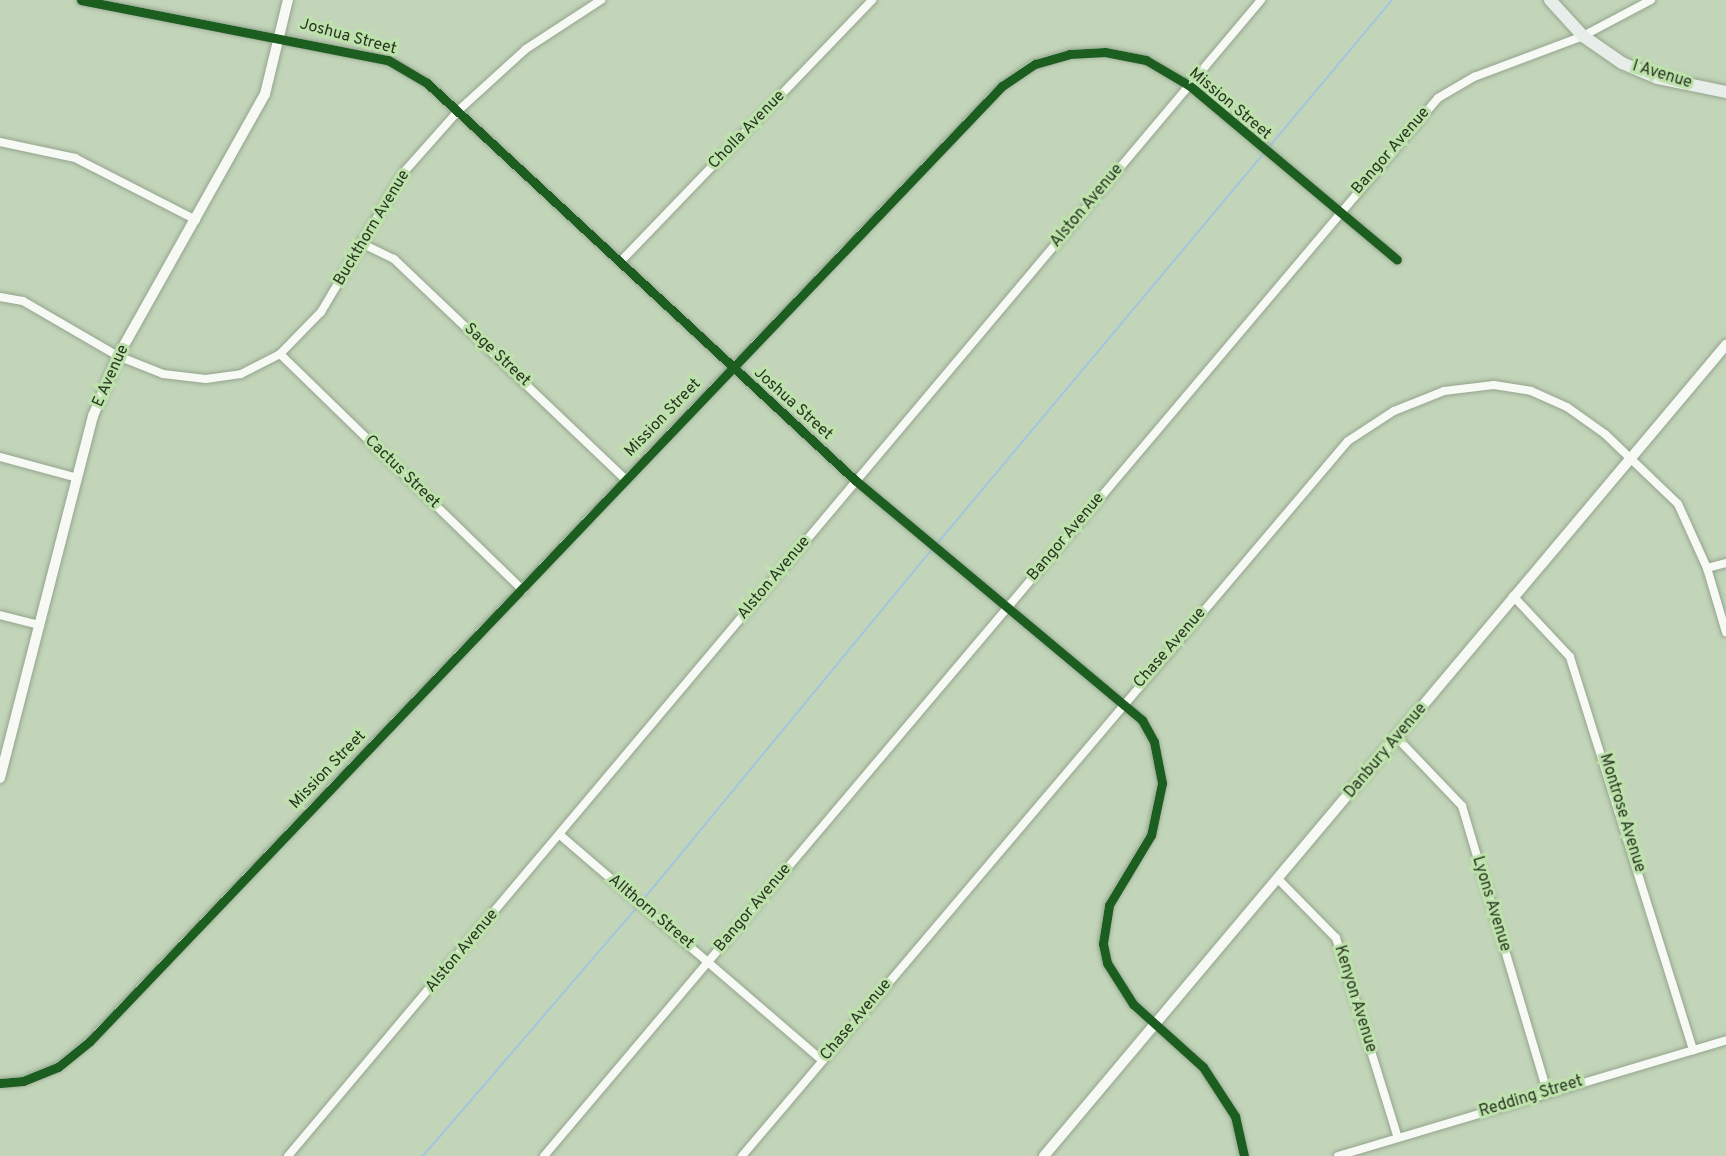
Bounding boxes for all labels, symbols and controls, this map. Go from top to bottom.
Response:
street label: Joshua Street [298,15,398,59]
street label: I Avenue [1630,57,1694,93]
street label: Mission Street [1185,64,1275,144]
street label: Cholla Avenue [704,86,790,174]
street label: Bangor Avenue [1348,103,1434,199]
street label: Alston Avenue [1046,160,1128,252]
street label: Buckthorn Avenue [330,166,414,290]
street label: Sage Street [460,319,534,391]
street label: E Avenue [89,342,133,410]
street label: Joshua Street [750,364,836,444]
street label: Mission Street [621,375,705,461]
street label: Cactus Street [361,431,443,513]
street label: Bangor Avenue [1023,489,1109,585]
street label: Alston Avenue [733,532,815,624]
street label: Chase Avenue [1130,604,1210,692]
street label: Danbury Avenue [1341,699,1431,803]
street label: Mission Street [286,727,370,813]
street label: Montrose Avenue [1595,751,1649,875]
street label: Lyons Avenue [1467,854,1515,954]
street label: Bangor Avenue [710,860,796,956]
street label: Allthorn Street [604,871,698,953]
street label: Alston Avenue [421,905,503,997]
street label: Kenyon Avenue [1330,943,1380,1055]
street label: Chase Avenue [816,975,896,1065]
street label: Redding Street [1477,1072,1585,1122]

